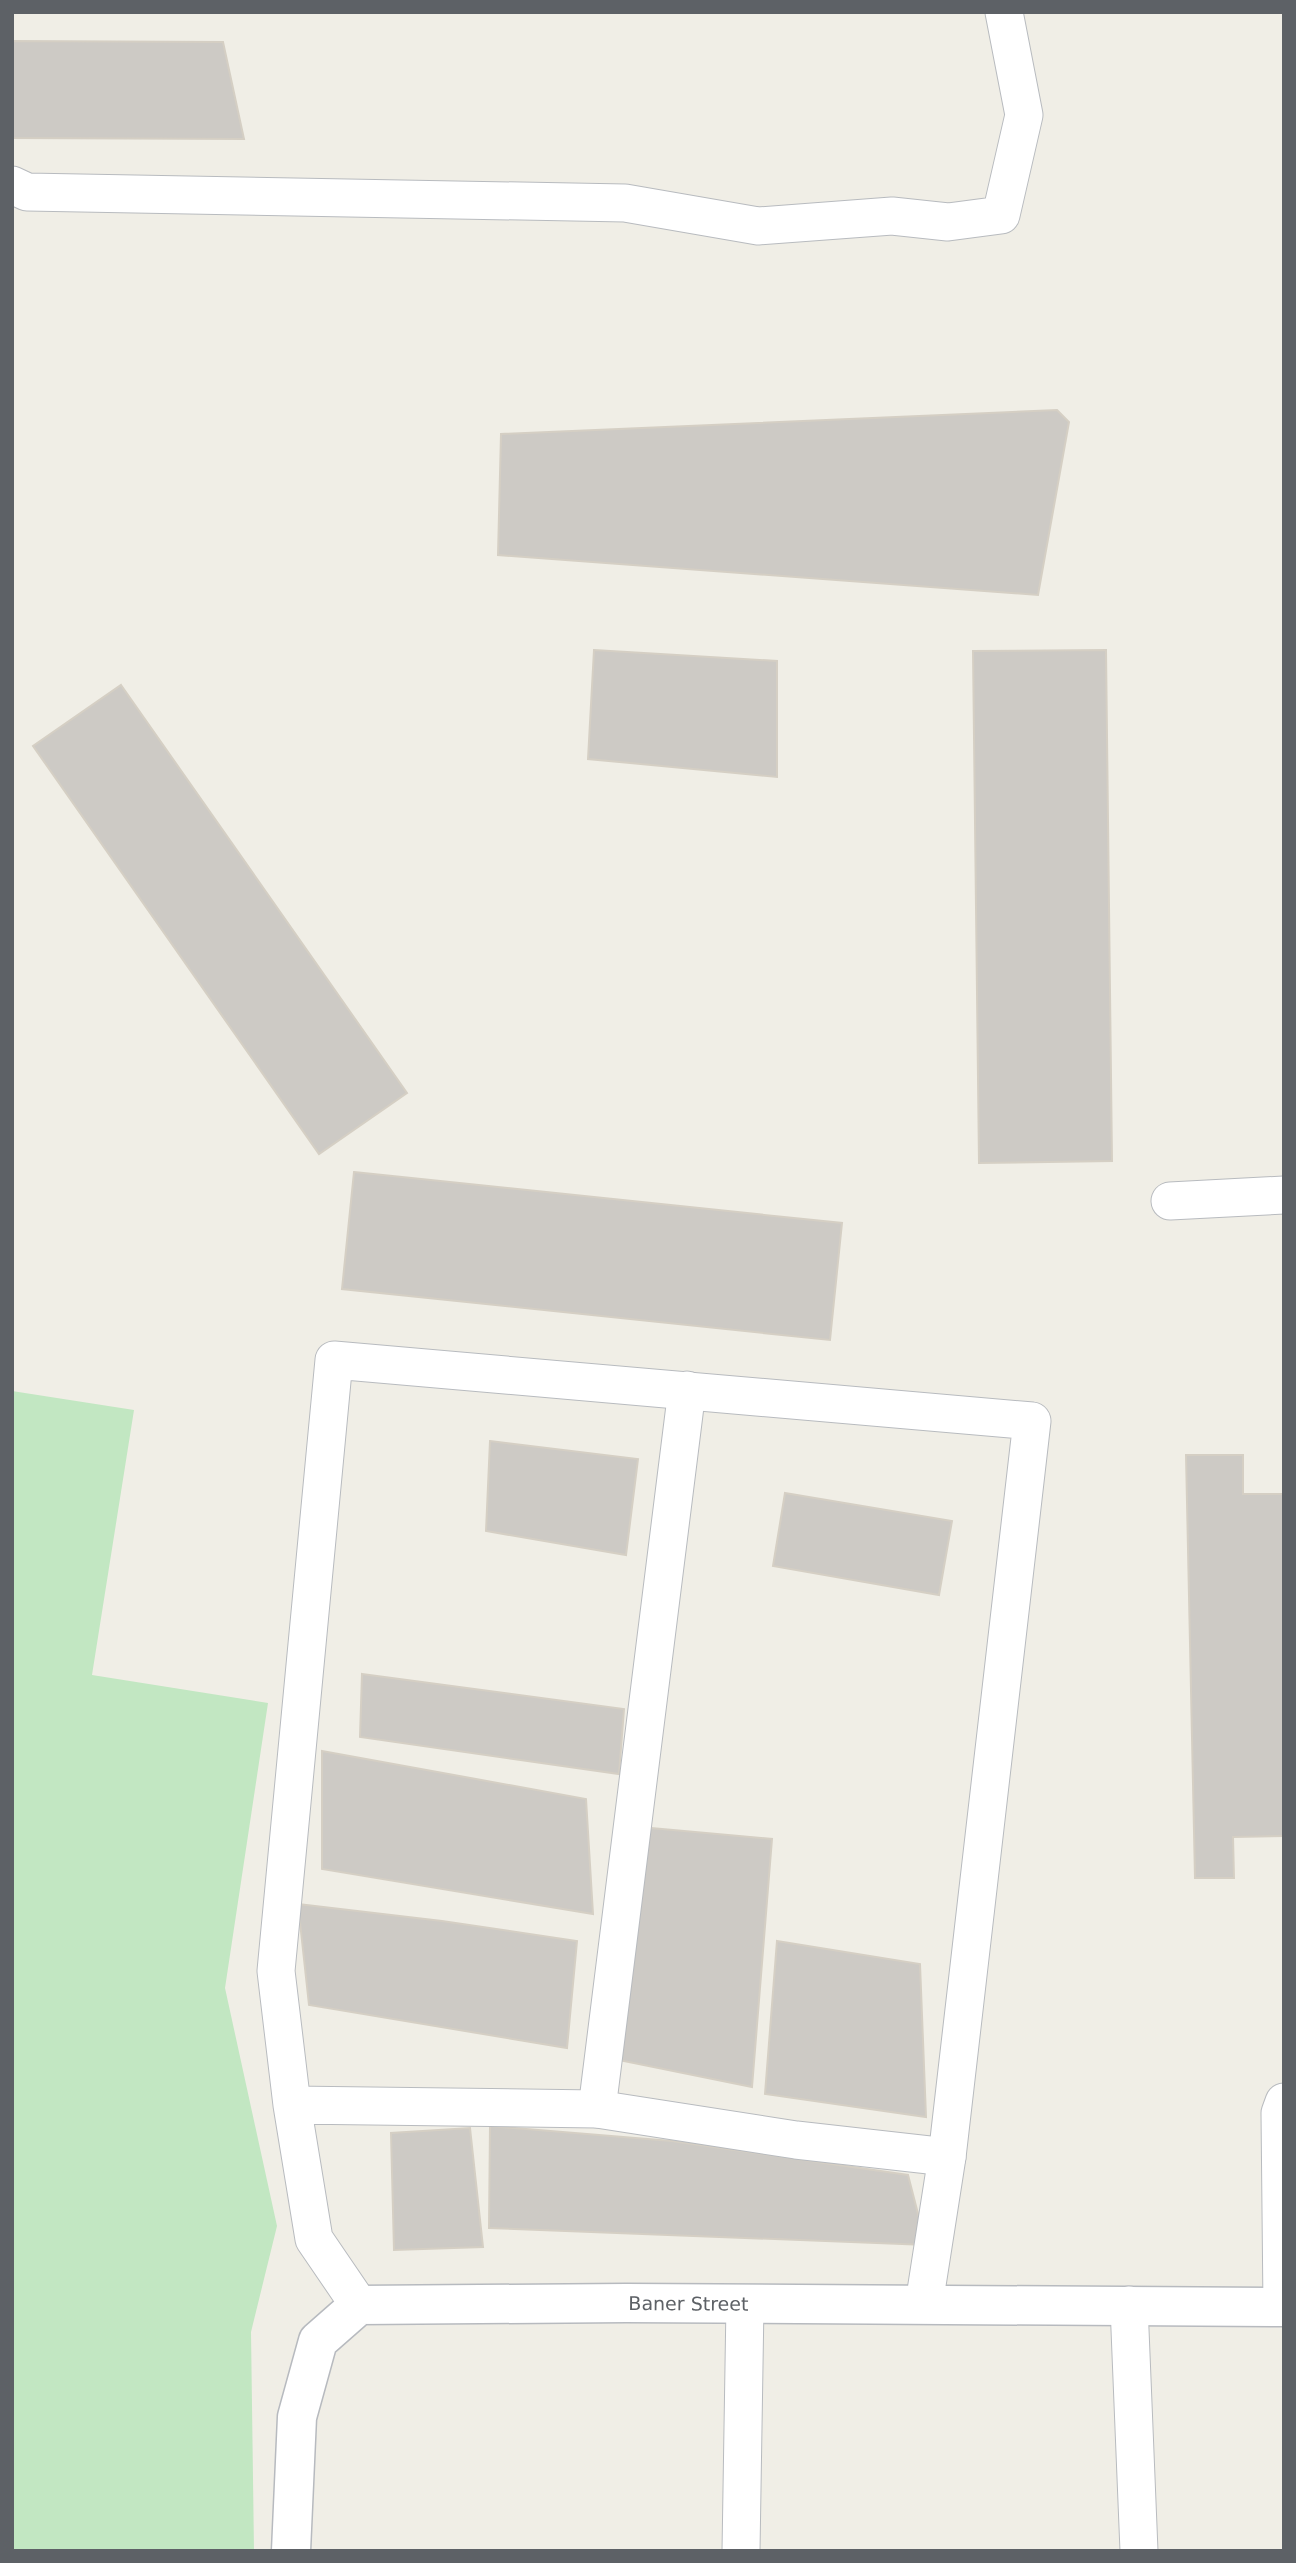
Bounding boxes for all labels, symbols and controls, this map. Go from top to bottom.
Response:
street label: Baner Street [628,2292,749,2315]

